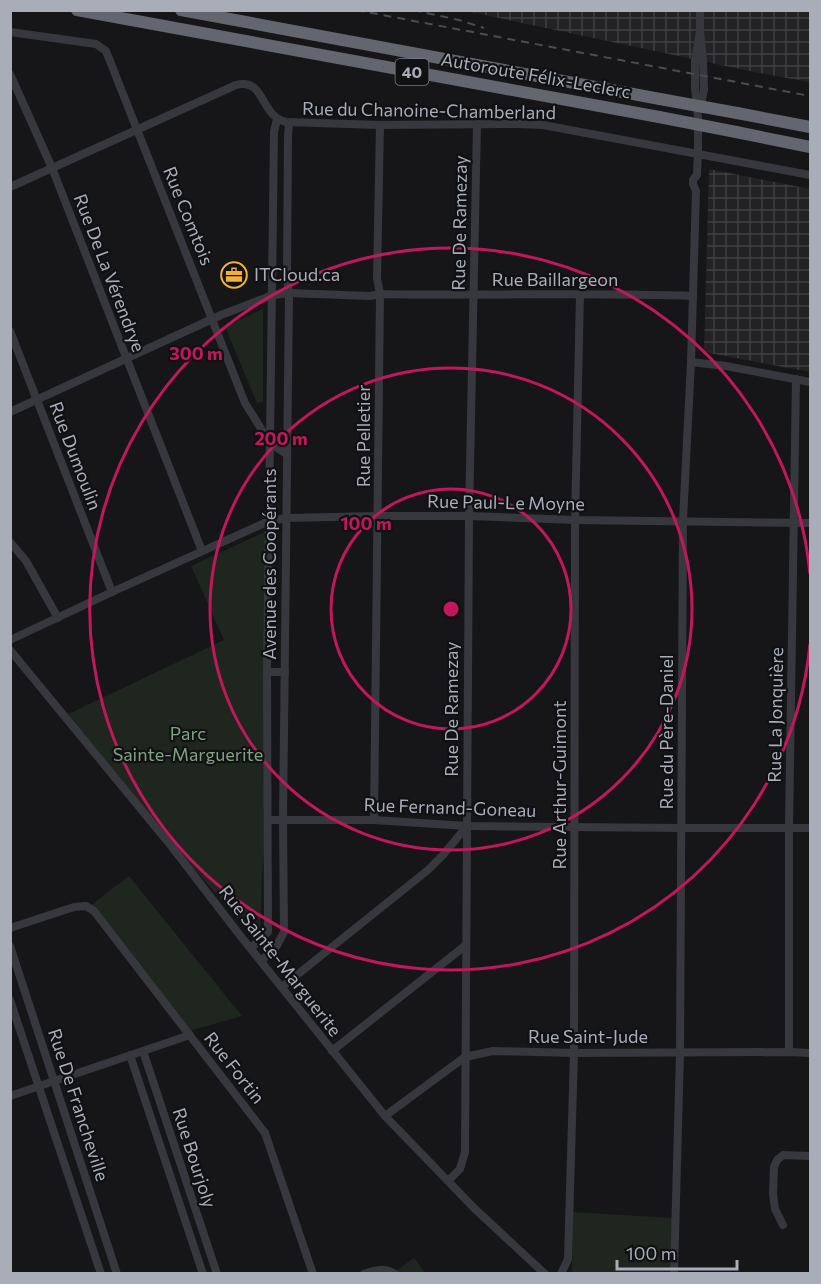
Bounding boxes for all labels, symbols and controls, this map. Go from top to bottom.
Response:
street label: Autoroute Félix-Leclerc [440,47,633,103]
road number: 40 [396,59,428,85]
street label: Rue du Chanoine-Chamberland [302,97,556,123]
street label: Rue De Ramezay [447,155,471,291]
street label: Rue Comtois [159,163,219,268]
street label: Rue De La Vérendrye [70,190,150,355]
office icon: ITCloud.ca [219,260,249,290]
place label: ITCloud.ca [254,263,340,285]
street label: Rue Baillargeon [492,268,618,290]
text: 300 m [169,342,223,364]
street label: Rue Pelletier [352,385,374,487]
street label: Rue Dumoulin [45,398,107,513]
text: 200 m [254,427,308,449]
street label: Avenue des Coopérants [258,468,280,660]
street label: Rue Paul-Le Moyne [427,490,585,514]
text: 100 m [340,512,392,534]
centre of rings [441,599,461,619]
street label: Rue De Ramezay [440,641,462,777]
street label: Rue La Jonquière [763,647,787,783]
street label: Rue du Père-Daniel [655,655,677,810]
street label: Rue Arthur-Guimont [548,700,570,870]
park label: Parc Sainte-Marguerite [113,722,263,765]
street label: Rue Fernand-Goneau [363,793,537,821]
street label: Rue Sainte-Marguerite [215,880,347,1040]
street label: Rue Saint-Jude [528,1025,648,1047]
street label: Rue De Francheville [44,1026,114,1184]
street label: Rue Fortin [200,1027,270,1108]
street label: Rue Bourjoly [168,1105,221,1210]
scale bar [617,1233,737,1271]
text: 100 m [626,1242,676,1264]

